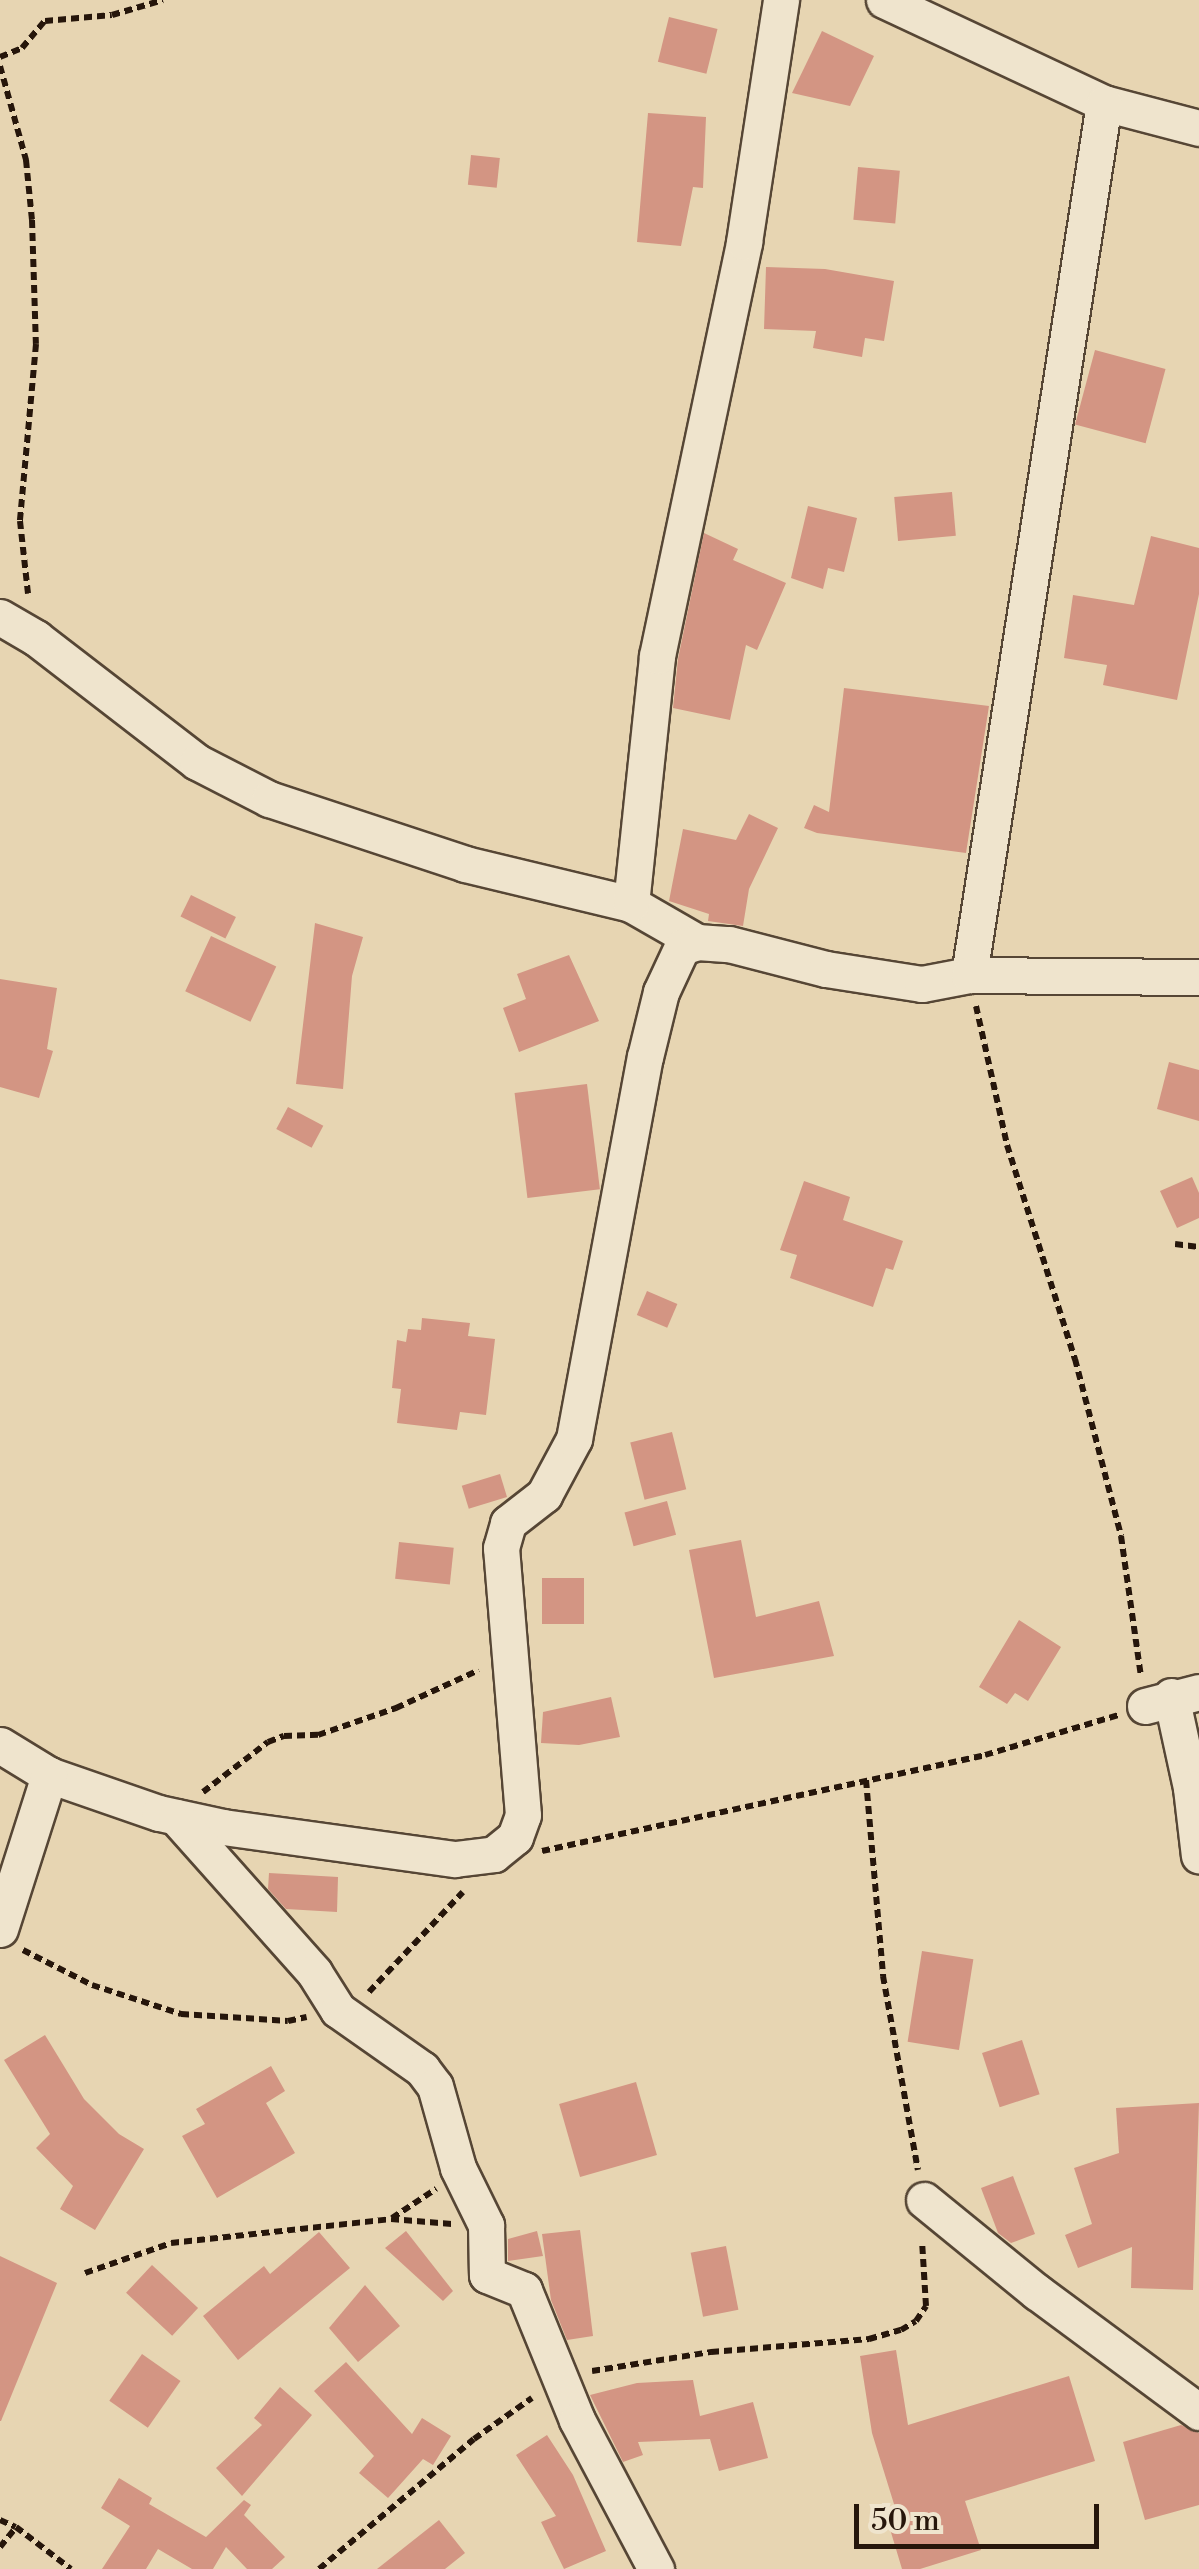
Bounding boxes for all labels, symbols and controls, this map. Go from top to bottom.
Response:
scale bar [859,2484,1104,2546]
text: 50 m [871,2502,940,2540]

